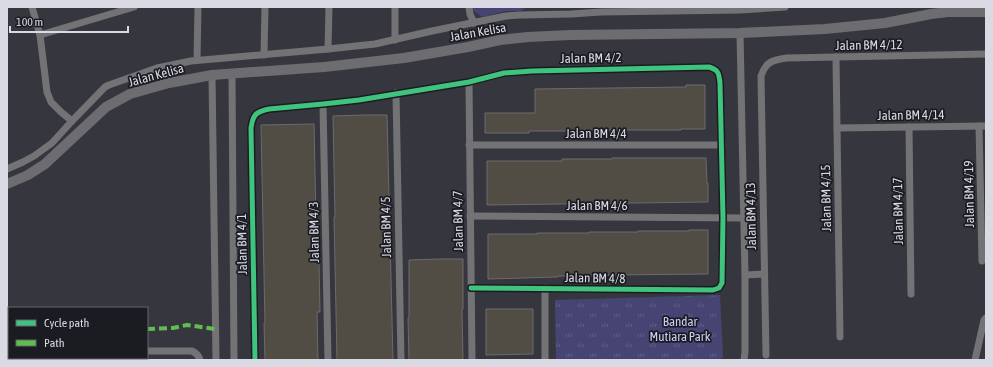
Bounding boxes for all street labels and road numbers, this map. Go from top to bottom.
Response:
street label: Jalan Kelisa [449,20,507,44]
street label: Jalan BM 4/12 [835,37,903,53]
street label: Jalan BM 4/2 [560,50,622,66]
street label: Jalan Kelisa [127,60,185,90]
street label: Jalan BM 4/14 [877,107,945,123]
street label: Jalan BM 4/4 [565,126,627,141]
street label: Jalan BM 4/19 [961,160,977,228]
street label: Jalan BM 4/15 [818,164,834,232]
street label: Jalan BM 4/17 [890,177,906,245]
street label: Jalan BM 4/13 [743,182,759,250]
street label: Jalan BM 4/7 [450,190,466,252]
street label: Jalan BM 4/5 [378,196,394,258]
street label: Jalan BM 4/6 [566,198,628,213]
street label: Jalan BM 4/3 [306,201,322,263]
street label: Jalan BM 4/1 [234,213,250,275]
street label: Jalan BM 4/8 [564,270,626,286]

